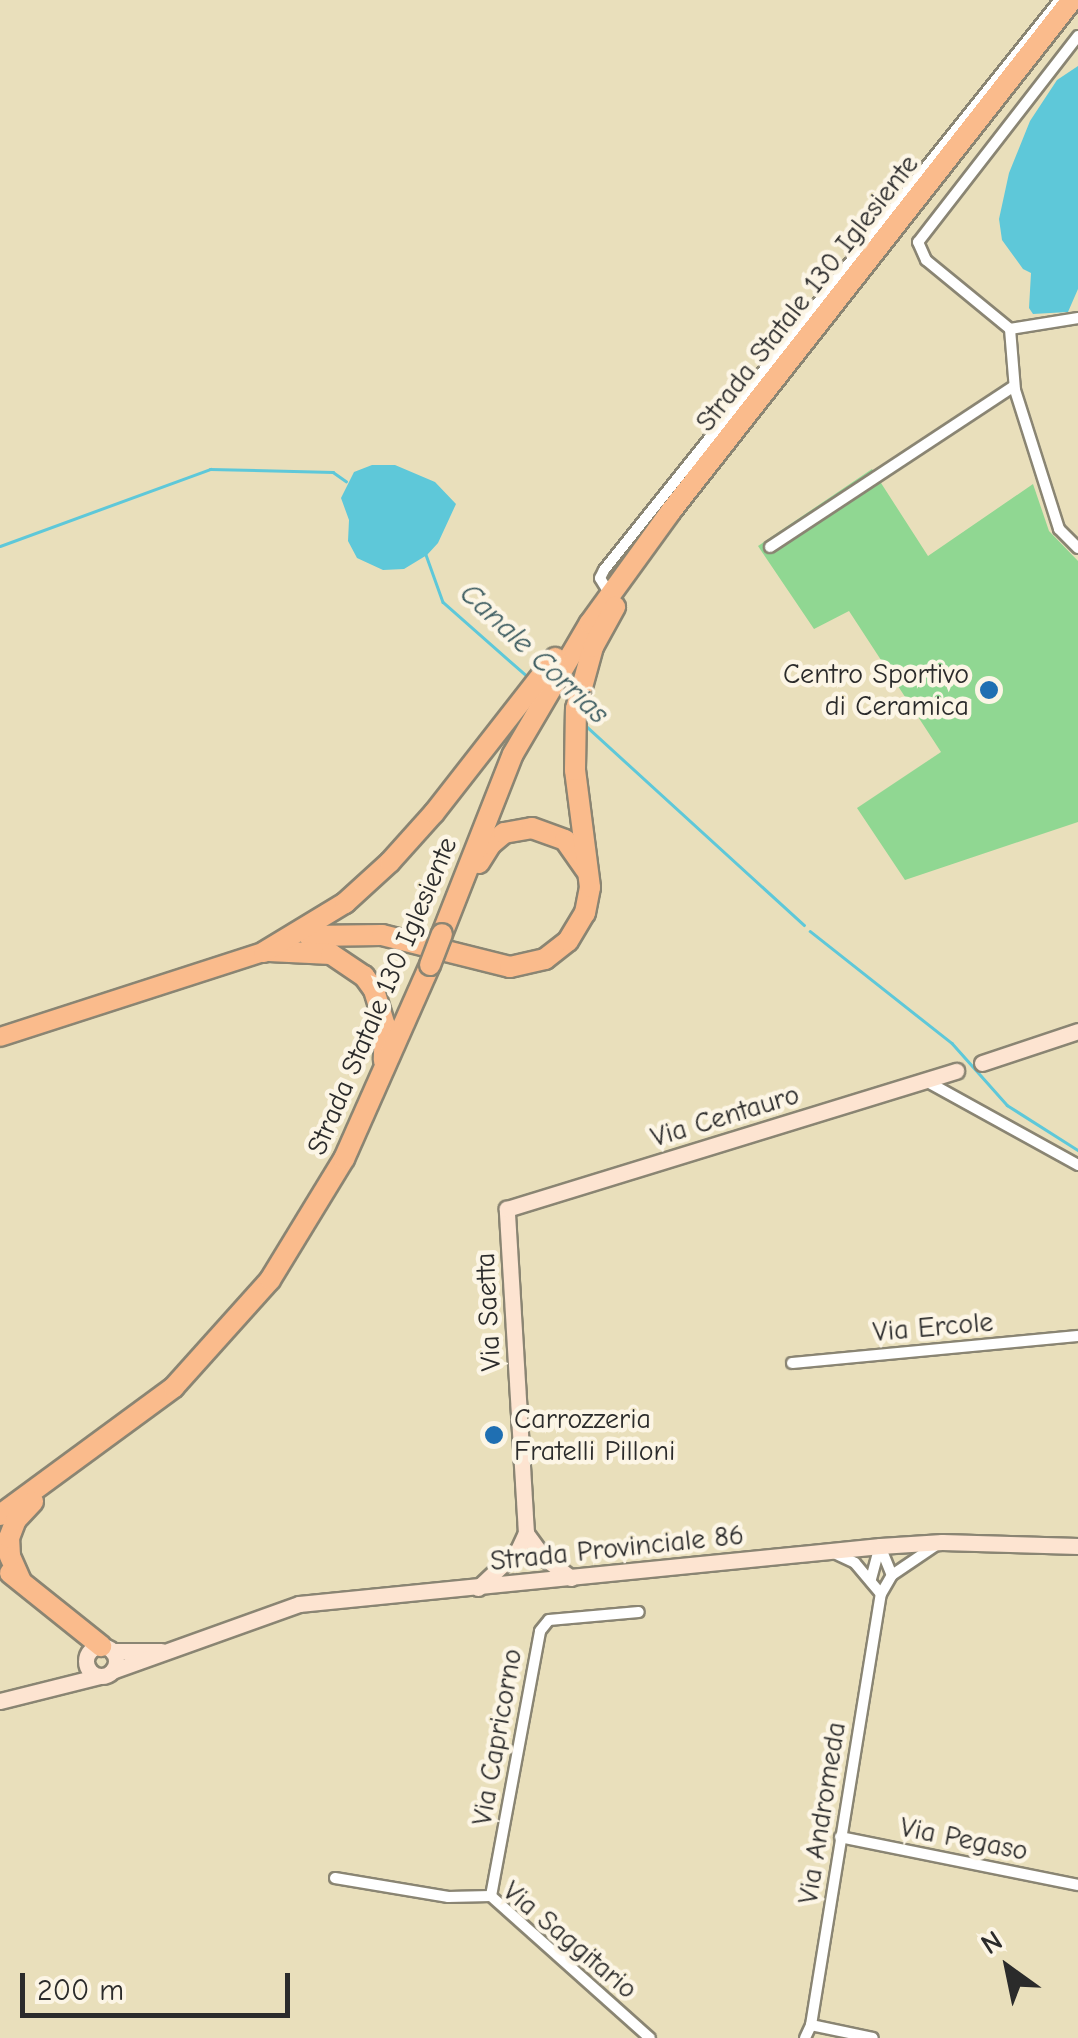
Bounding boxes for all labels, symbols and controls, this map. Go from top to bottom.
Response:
street label: Strada Statale 130 Iglesiente [689,148,925,438]
water label: Canale Corrias [452,576,616,732]
place label: Centro Sportivo di Ceramica [783,657,969,723]
marker: Centro Sportivo di Ceramica [978,679,1000,701]
street label: Strada Statale 130 Iglesiente [300,832,464,1160]
street label: Via Centauro [647,1078,803,1154]
street label: Via Saetta [468,1252,508,1372]
street label: Via Ercole [871,1305,995,1349]
place label: Carrozzeria Fratelli Pilloni [514,1402,675,1468]
marker: Carrozzeria Fratelli Pilloni [483,1424,505,1446]
street label: Strada Provinciale 86 [488,1518,746,1578]
street label: Via Capricorno [465,1646,529,1828]
street label: Via Andromeda [791,1720,853,1906]
street label: Via Pegaso [897,1810,1031,1868]
street label: Via Saggitario [496,1874,644,2006]
north arrow [958,1918,1058,2018]
text: N [975,1924,1008,1961]
scale bar [25,1953,295,2015]
text: 200 m [37,1973,124,2008]

